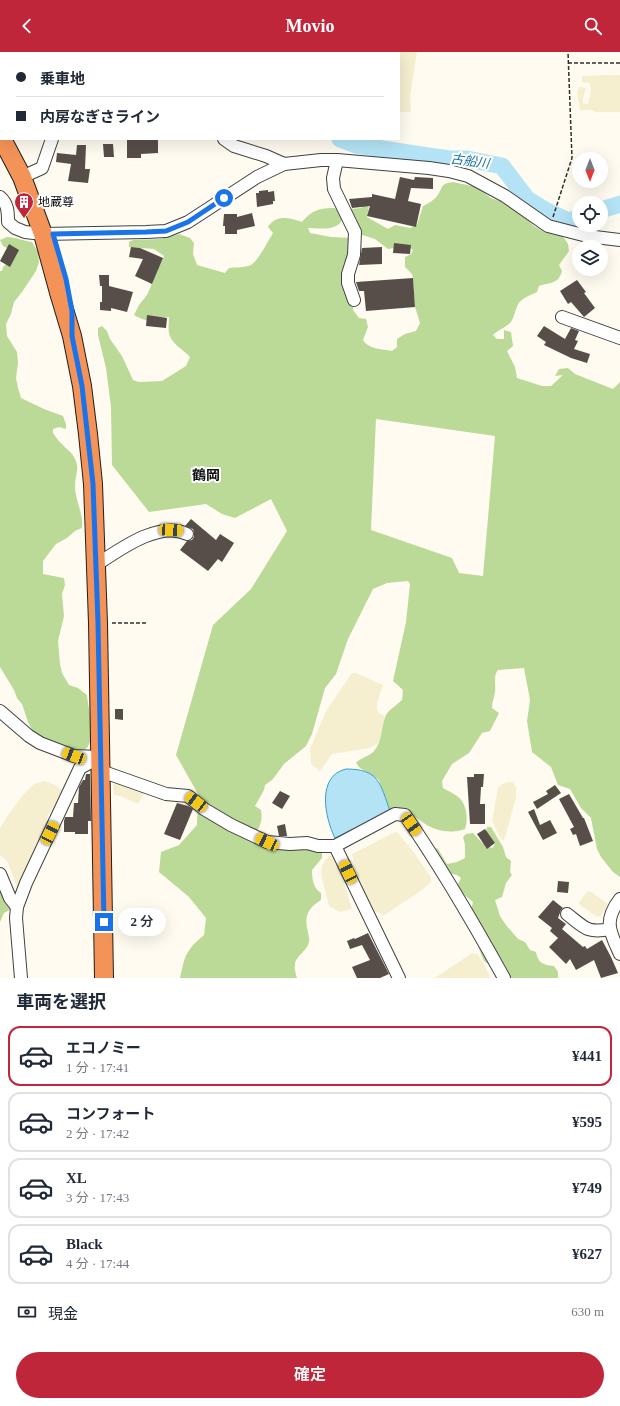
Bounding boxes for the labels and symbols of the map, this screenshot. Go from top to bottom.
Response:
water label: 古船川 [450,151,492,171]
north arrow [572,152,608,188]
route start [215,189,233,207]
building icon: 地蔵尊 [13,191,35,219]
place label: 地蔵尊 [38,195,74,209]
district label: 鶴岡 [192,468,220,483]
car [159,523,183,537]
car [61,746,87,766]
car [183,790,209,814]
car [399,811,423,837]
car [39,820,61,846]
car [254,831,280,853]
car [337,859,359,885]
callout: 2 分 [118,908,166,936]
route end [95,913,113,931]

